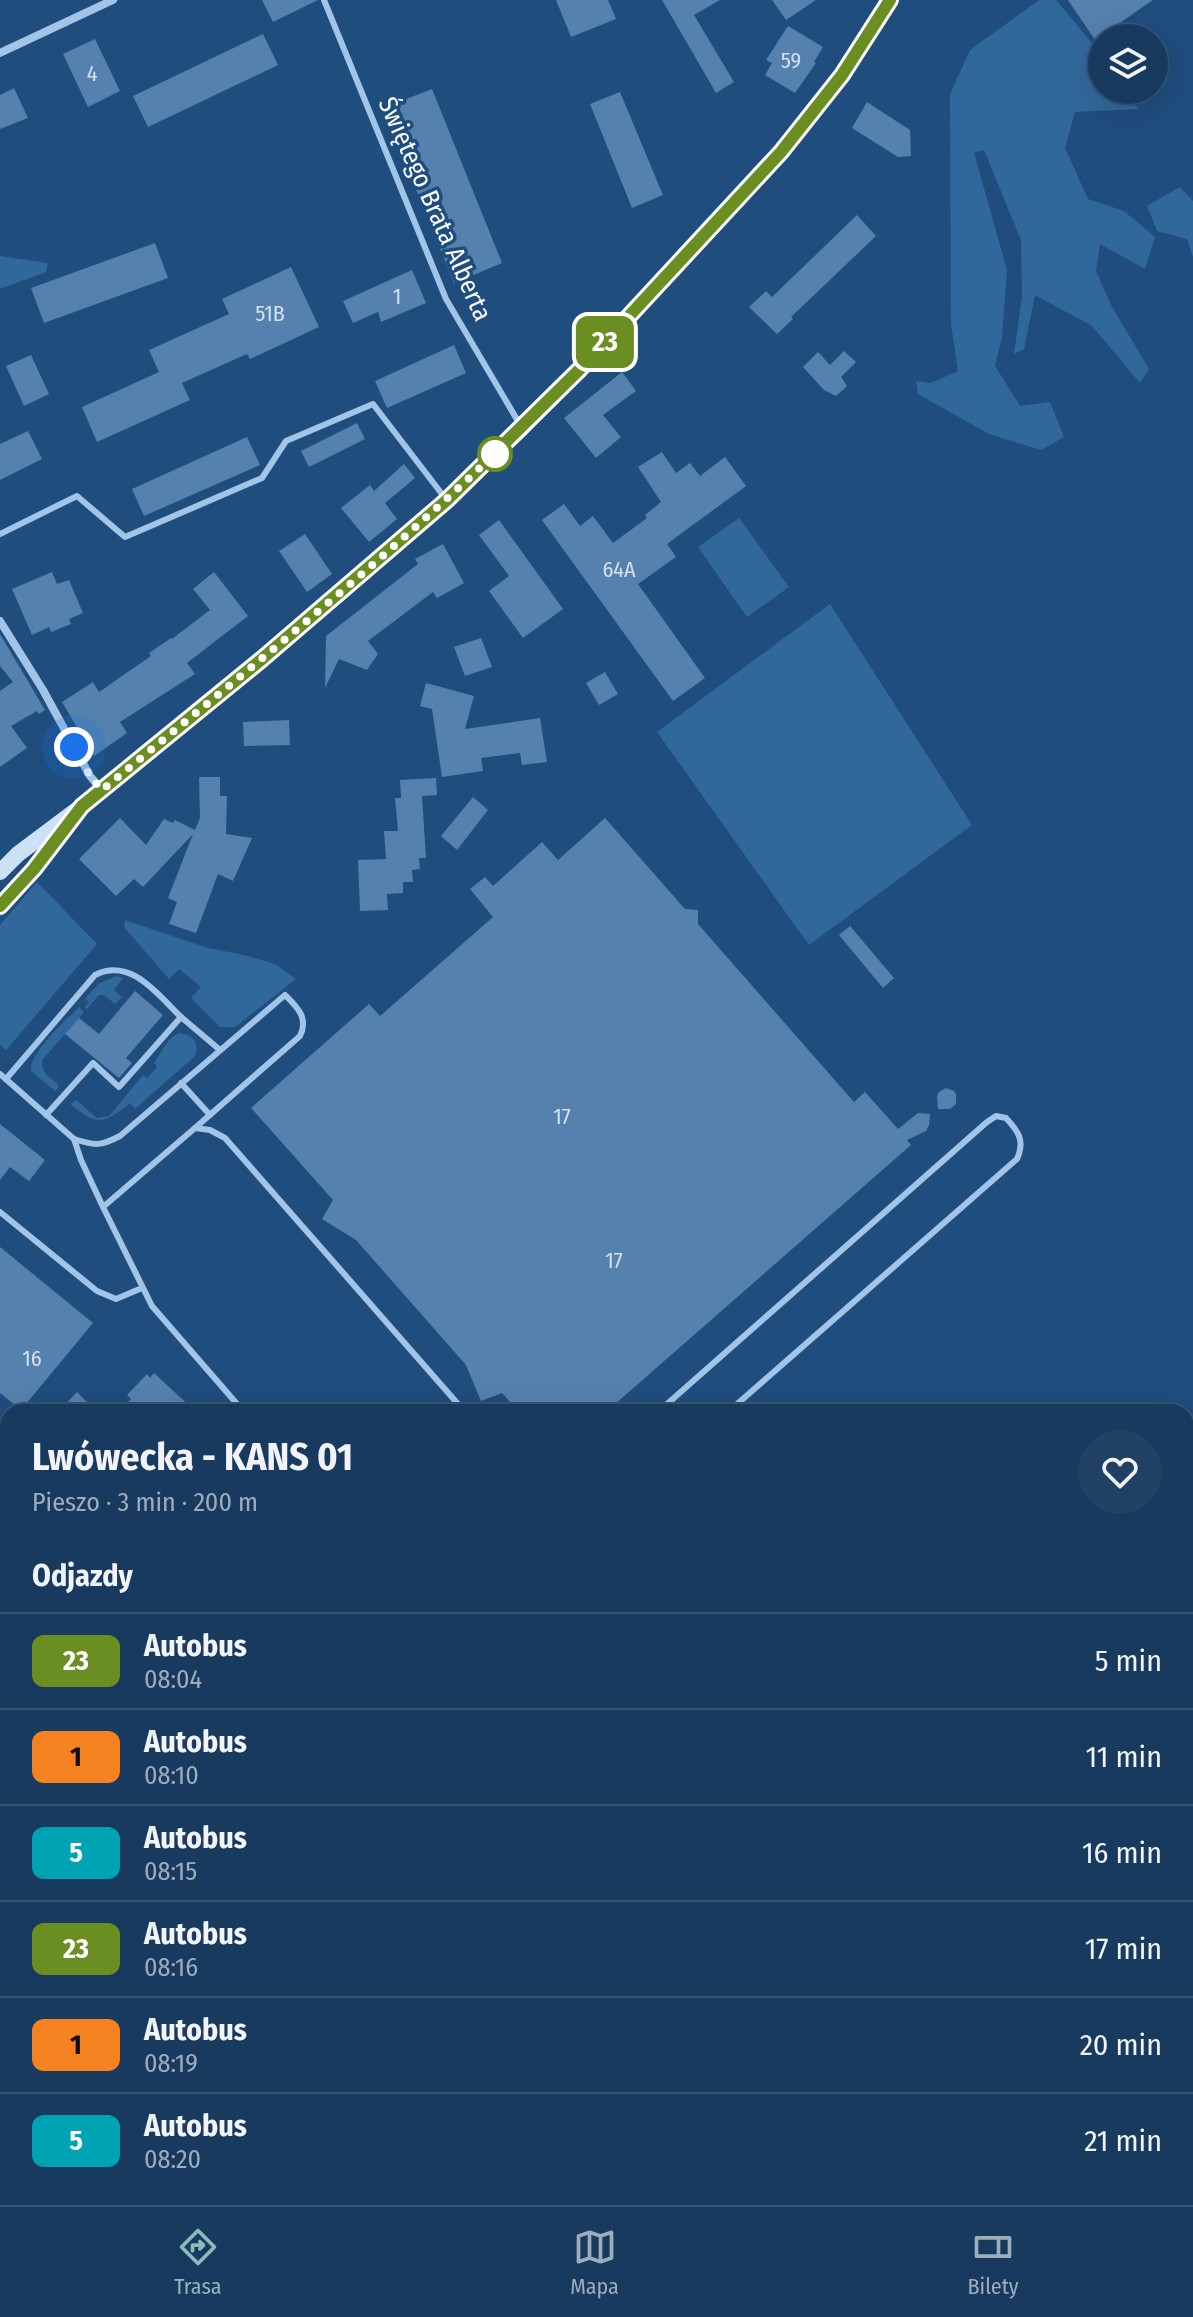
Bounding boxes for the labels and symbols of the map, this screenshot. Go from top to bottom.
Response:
house number: 59 [781,47,801,74]
house number: 4 [87,60,98,87]
street label: Świętego Brata Alberta [372,92,498,326]
house number: 1 [393,283,401,310]
house number: 51B [255,300,285,327]
line badge: 23 [569,316,641,368]
unlabelled marker [478,437,512,471]
house number: 64A [602,556,636,583]
your location [54,727,94,767]
house number: 17 [553,1103,571,1130]
house number: 17 [605,1247,623,1274]
house number: 16 [22,1345,42,1372]

